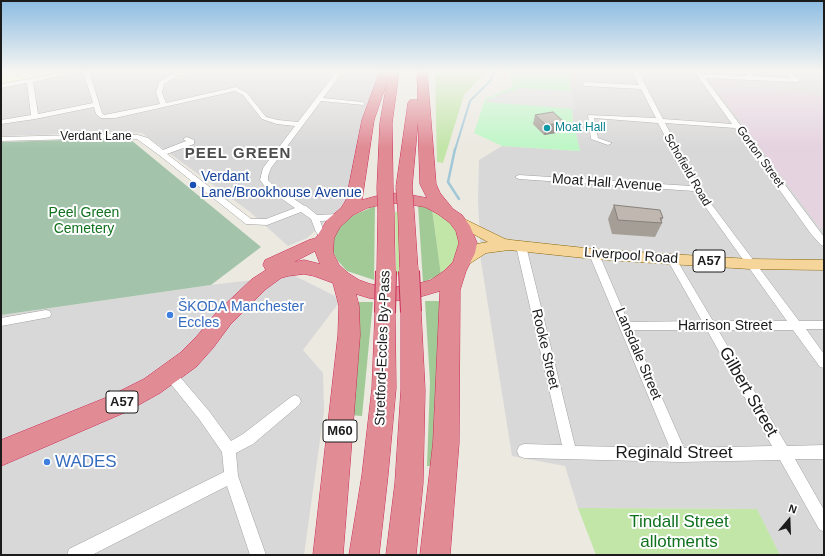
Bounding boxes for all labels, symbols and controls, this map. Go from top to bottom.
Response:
place label: Moat Hall [555,121,606,135]
marker: Moat Hall [542,123,552,133]
street label: Gorton Street [733,124,787,190]
street label: Verdant Lane [60,130,132,144]
street label: Schofield Road [660,131,714,209]
district label: PEEL GREEN [185,145,291,163]
place label: Verdant Lane/Brookhouse Avenue [201,169,362,202]
street label: Moat Hall Avenue [551,171,663,195]
marker: Verdant Lane/Brookhouse Avenue [188,180,198,190]
park label: Peel Green Cemetery [49,205,119,238]
street label: Liverpool Road [583,244,679,268]
road number: A57 [693,250,725,272]
street label: Stretford-Eccles By-Pass [372,270,394,426]
place label: ŠKODA Manchester Eccles [178,299,304,332]
street label: Lansdale Street [611,306,665,402]
street label: Rooke Street [528,307,562,391]
marker: ŠKODA Manchester Eccles [165,310,175,320]
street label: Harrison Street [678,318,772,334]
street label: Gilbert Street [714,344,782,440]
road number: A57 [106,391,138,413]
road number: M60 [323,420,357,442]
street label: Reginald Street [615,443,733,463]
place label: WADES [55,452,117,472]
marker: WADES [42,457,52,467]
north arrow [769,500,809,540]
text: N [787,502,799,516]
park label: Tindall Street allotments [629,512,729,552]

